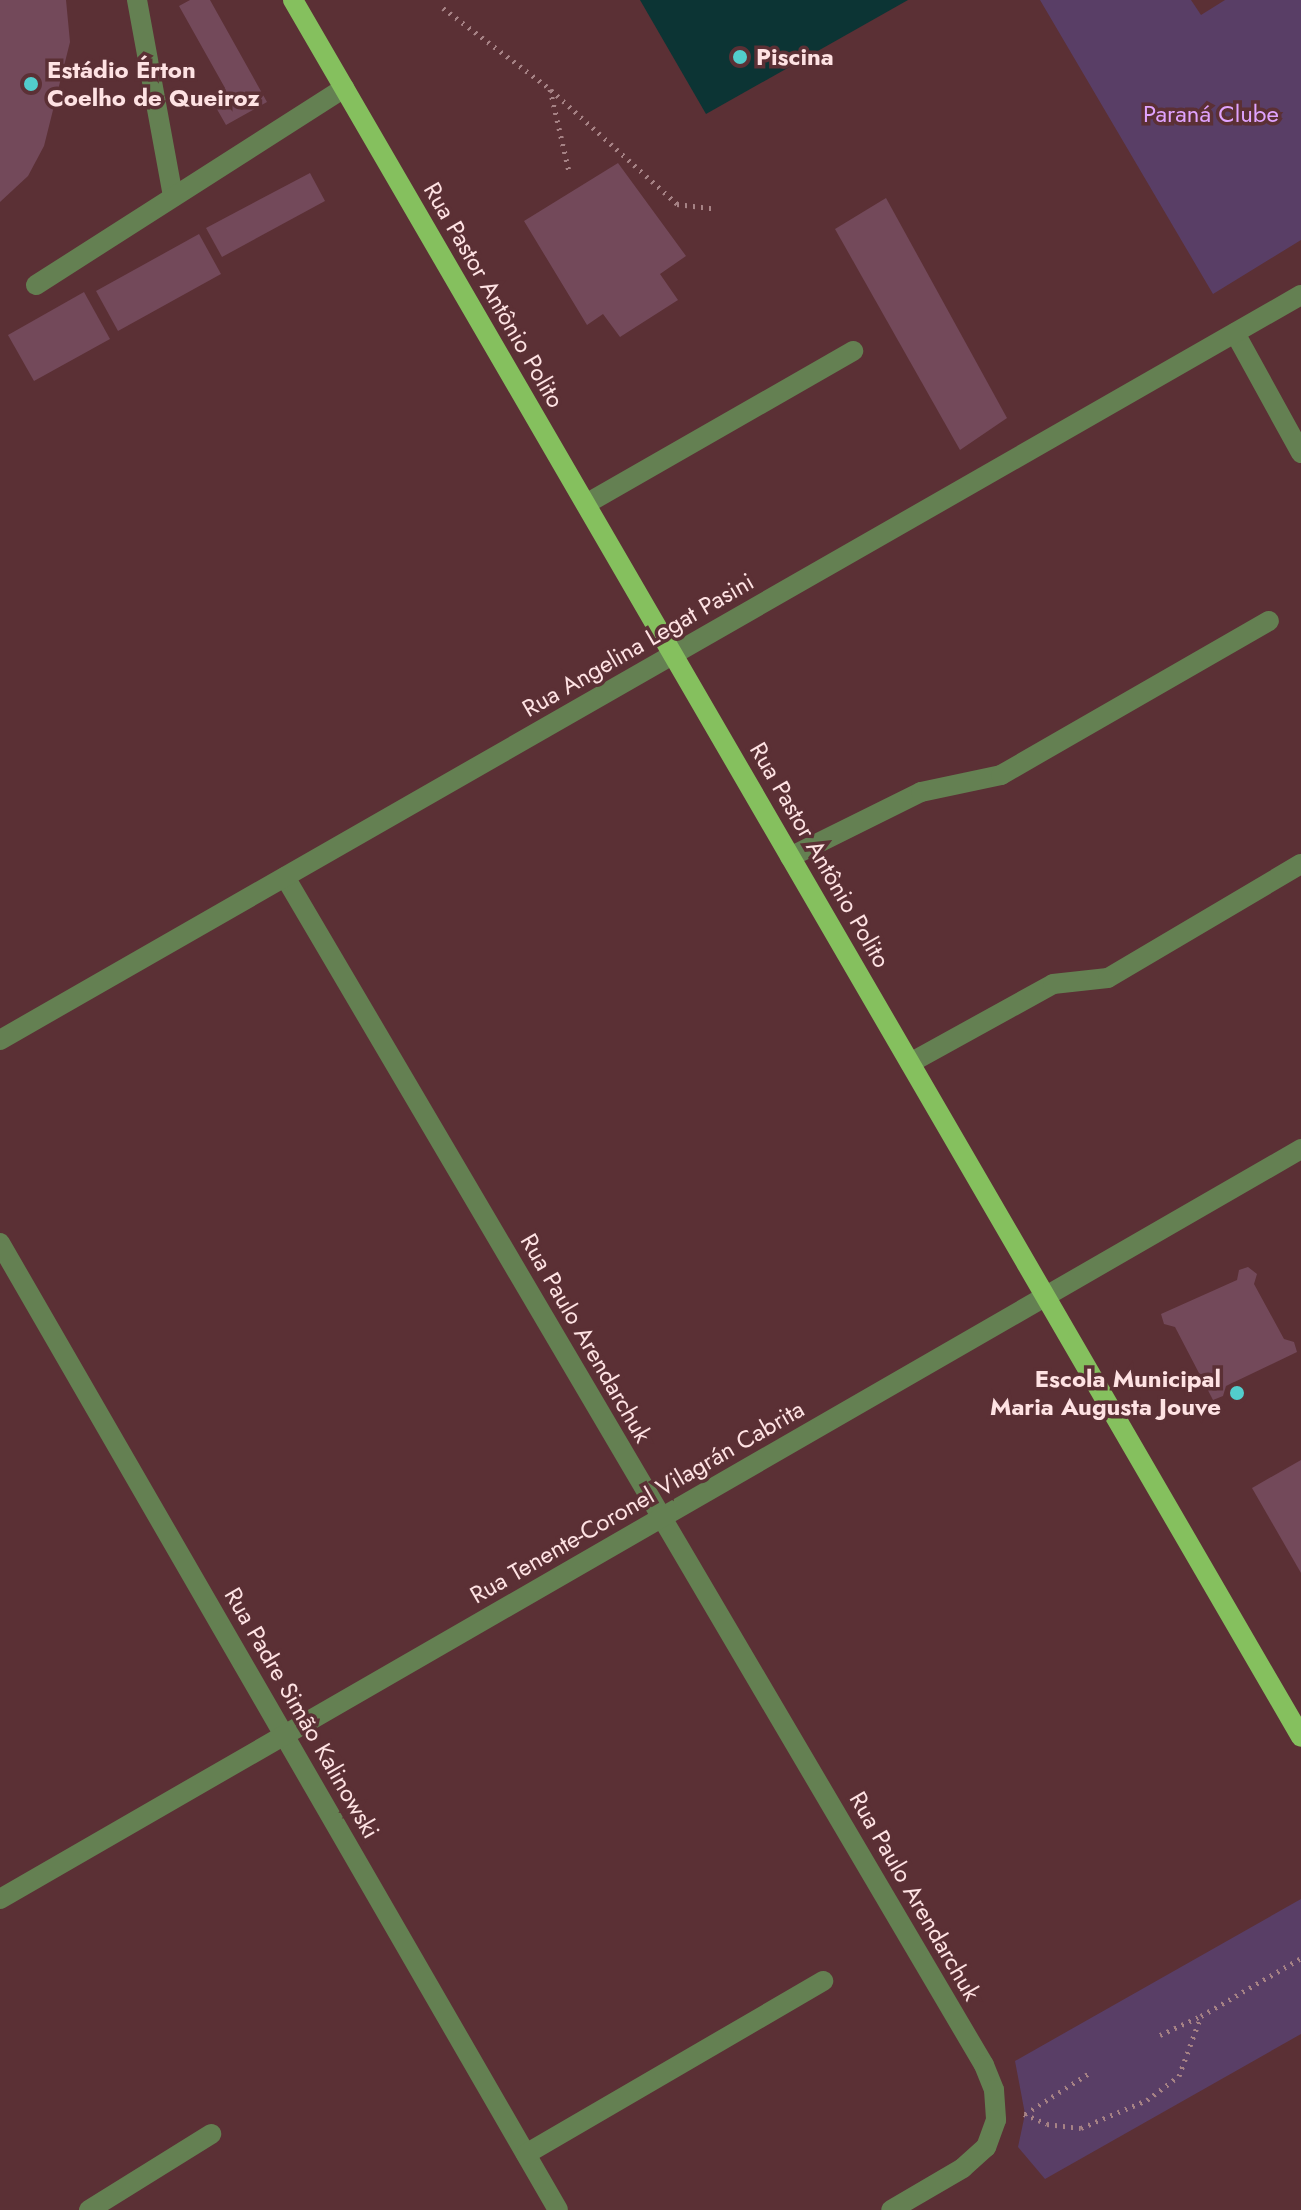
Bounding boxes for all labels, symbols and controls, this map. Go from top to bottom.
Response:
place label: Piscina [756,43,834,71]
marker: Piscina [731,48,749,66]
place label: Estádio Érton Coelho de Queiroz [47,56,260,112]
marker: Estádio Érton Coelho de Queiroz [22,75,40,93]
park label: Paraná Clube [1143,100,1279,128]
street label: Rua Pastor Antônio Polito [418,177,570,413]
street label: Rua Angelina Legat Pasini [517,567,759,723]
street label: Rua Pastor Antônio Polito [744,737,896,973]
street label: Rua Paulo Arendarchuk [514,1229,658,1447]
place label: Escola Municipal Maria Augusta Jouve [990,1365,1221,1421]
marker: Escola Municipal Maria Augusta Jouve [1228,1384,1246,1402]
street label: Rua Tenente-Coronel Vilagrán Cabrita [465,1394,809,1610]
street label: Rua Padre Simão Kalinowski [218,1582,386,1844]
street label: Rua Paulo Arendarchuk [843,1787,987,2005]

